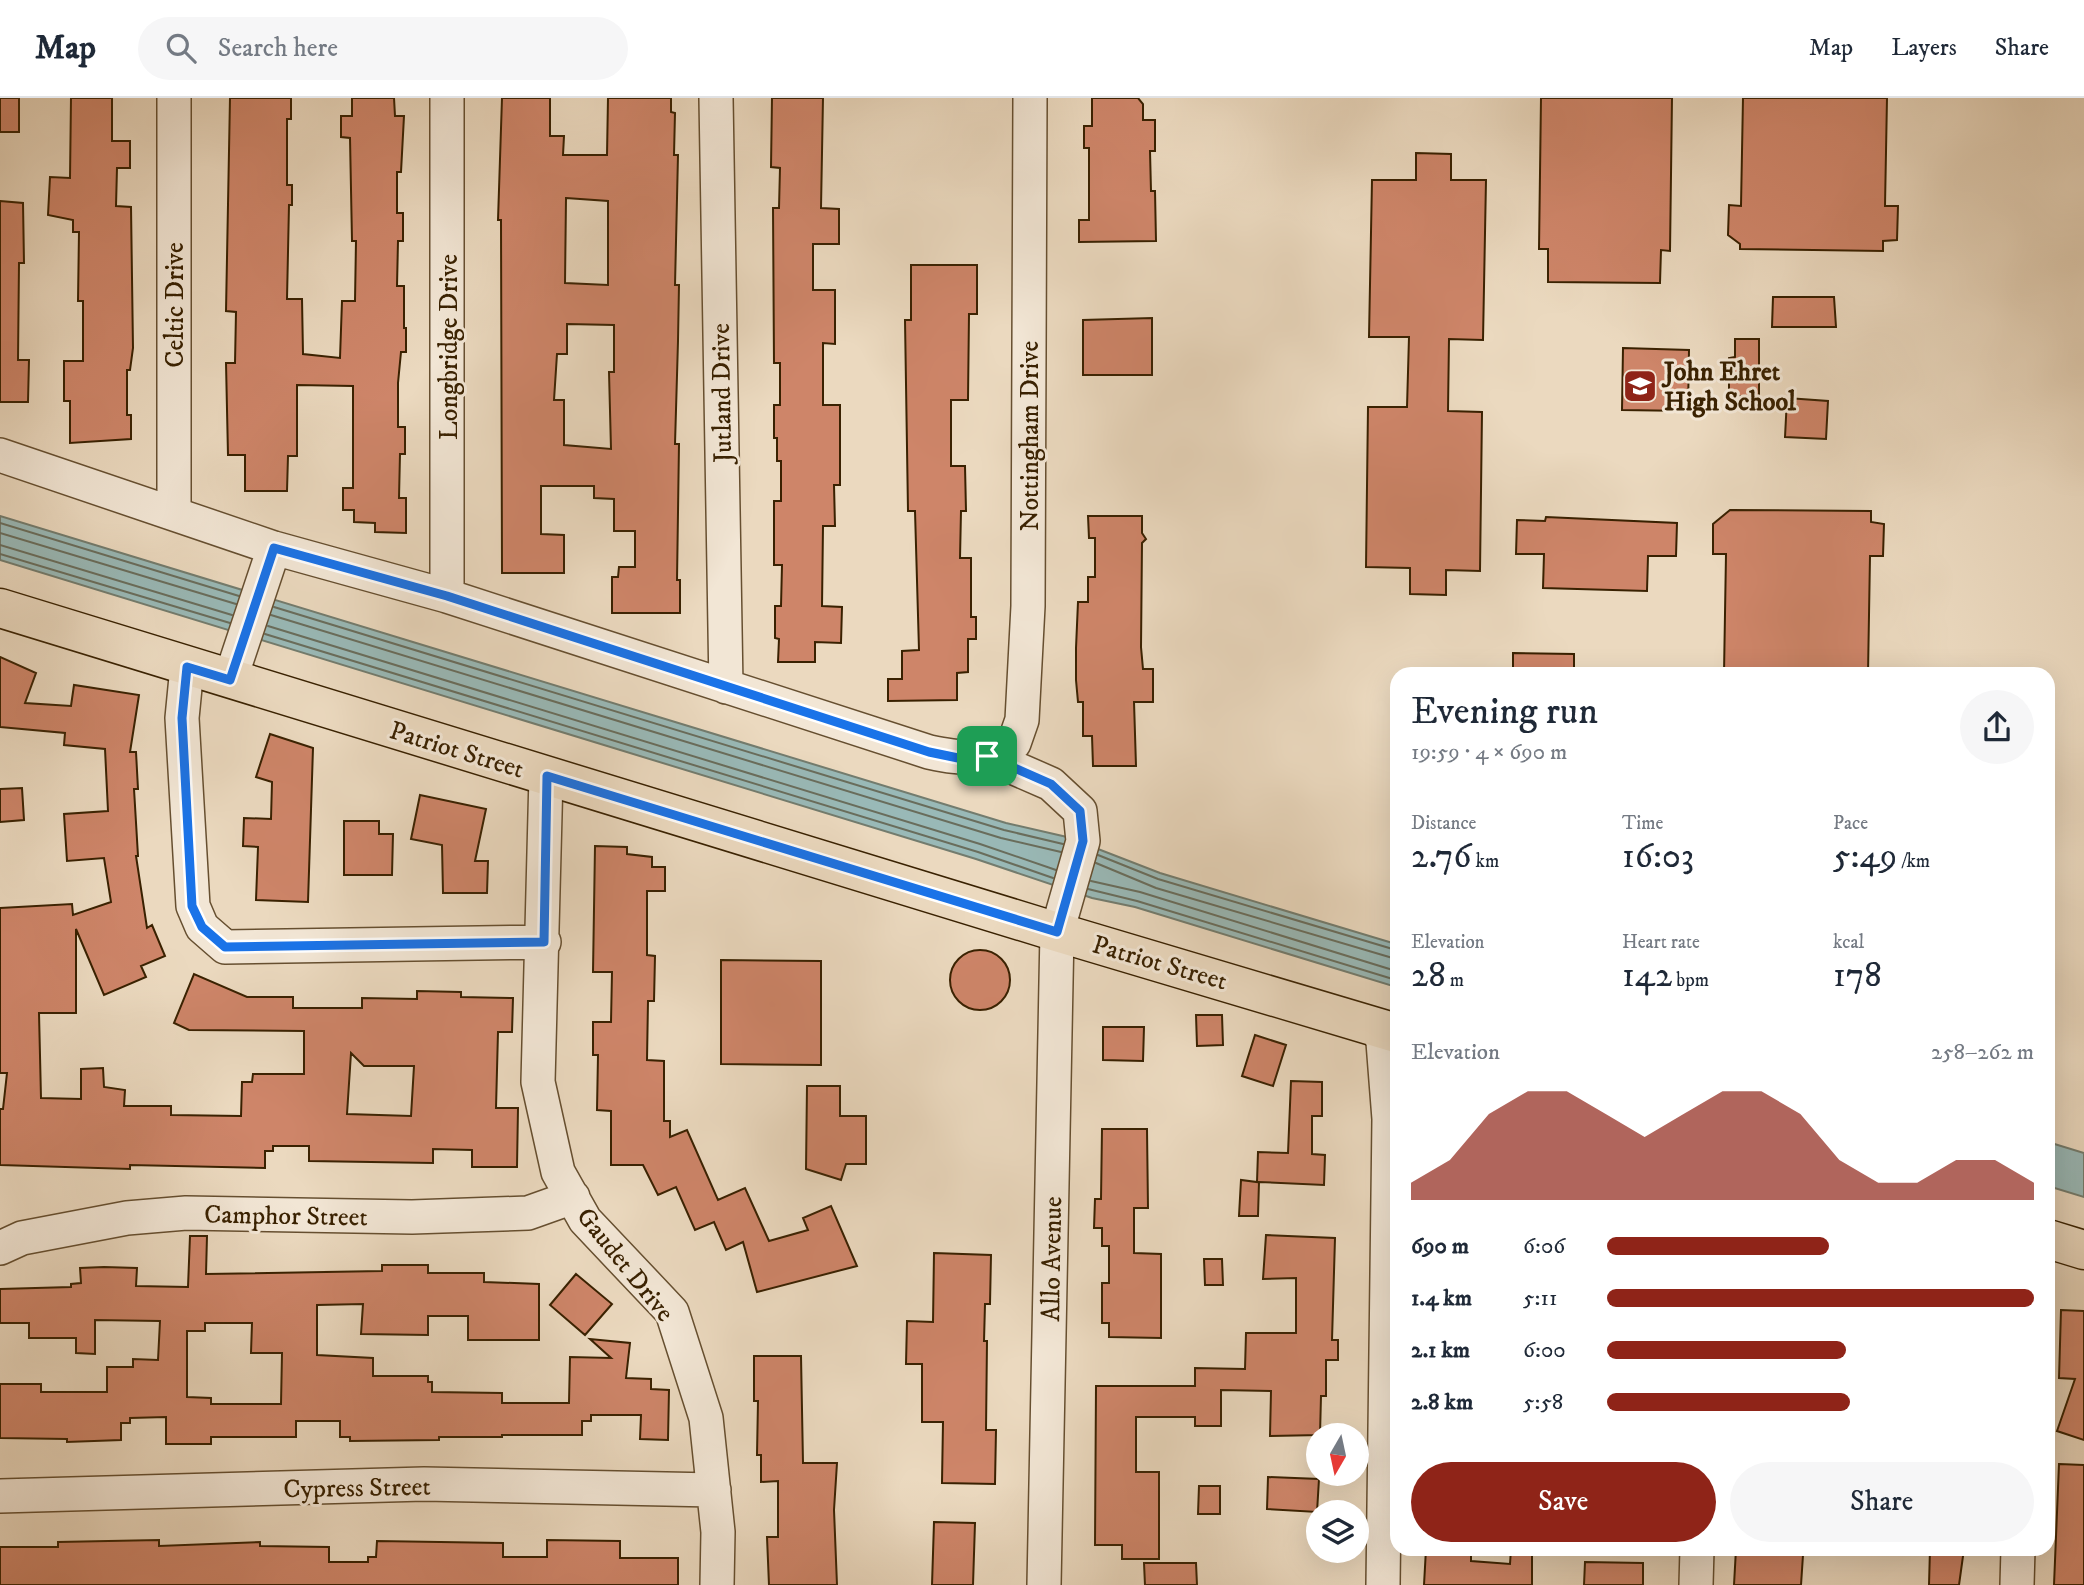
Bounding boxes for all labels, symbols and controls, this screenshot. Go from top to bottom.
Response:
search box [138,17,628,80]
text: Map [35,28,96,69]
icon: search [162,29,200,67]
text: Search here [218,32,338,65]
text: Map [1809,33,1853,63]
text: Layers [1891,33,1957,63]
text: Share [1995,33,2049,63]
street label: Celtic Drive [159,242,192,368]
street label: Longbridge Drive [433,254,466,440]
street label: Jutland Drive [705,323,740,465]
street label: Nottingham Drive [1014,341,1047,531]
place label: John Ehret High School [1661,356,1797,419]
school or university icon: John Ehret High School [1621,367,1659,405]
text: Evening run [1411,688,1598,736]
button: share [1960,690,2034,764]
street label: Patriot Street [385,714,528,787]
pin [957,726,1017,786]
icon: arrive [968,737,1006,775]
text: 19:59 · 4 × 690 m [1411,738,1567,767]
text: Distance [1411,812,1476,835]
text: Time [1622,812,1663,835]
text: Pace [1833,812,1868,835]
text: 2.76 [1411,835,1471,879]
text: 16:03 [1622,835,1694,879]
text: 5:49 [1833,835,1897,879]
text: km [1471,850,1499,873]
text: /km [1897,850,1930,873]
street label: Patriot Street [1088,928,1231,998]
text: Elevation [1411,931,1485,954]
text: Heart rate [1622,931,1700,954]
text: kcal [1833,931,1864,954]
text: 28 [1411,954,1446,998]
text: 142 [1622,954,1672,998]
text: 178 [1833,954,1882,998]
text: m [1446,969,1464,992]
text: bpm [1672,969,1709,992]
text: Elevation [1411,1038,1500,1067]
text: 258–262 m [1931,1038,2034,1067]
street label: Allo Avenue [1035,1196,1070,1322]
street label: Camphor Street [204,1199,368,1234]
street label: Gaudet Drive [569,1201,681,1329]
text: 690 m [1411,1232,1469,1261]
text: 6:06 [1523,1232,1565,1261]
text: 1.4 km [1411,1284,1472,1313]
text: 5:11 [1523,1284,1557,1313]
text: 2.1 km [1411,1336,1470,1365]
text: 6:00 [1523,1336,1566,1365]
text: 2.8 km [1411,1388,1473,1417]
text: 5:58 [1523,1388,1563,1417]
north arrow [1306,1423,1368,1486]
map controls [1306,1423,1369,1563]
button: Save [1411,1462,1716,1542]
button: Share [1730,1462,2034,1542]
street label: Cypress Street [283,1471,431,1506]
button: layers [1306,1500,1369,1563]

